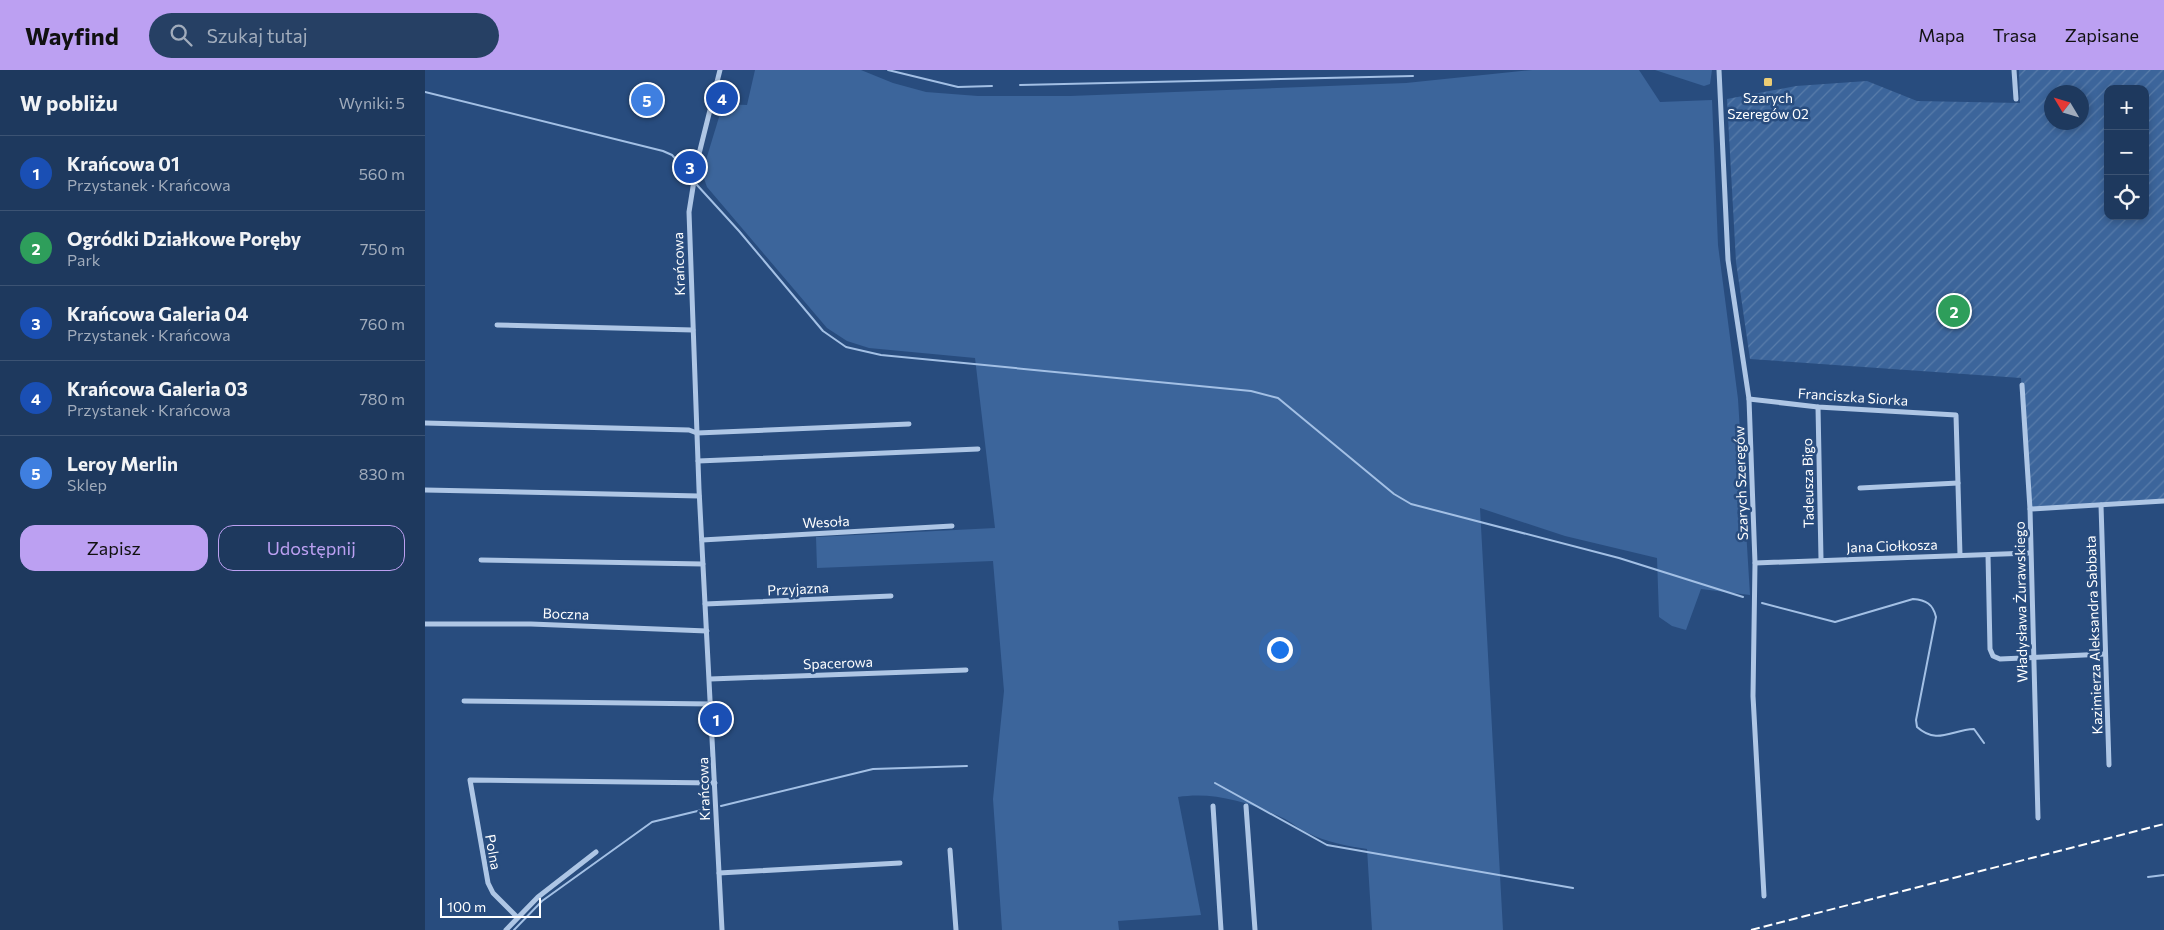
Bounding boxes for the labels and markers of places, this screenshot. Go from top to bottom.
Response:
marker: Szarych Szeregów 02 [1762,76,1774,88]
pin: 4 [706,79,738,117]
pin: 5 [631,81,663,119]
place label: Szarych Szeregów 02 [1727,89,1809,122]
pin: 3 [674,148,706,186]
pin: 2 [1938,292,1970,330]
pin: 1 [700,700,732,738]

